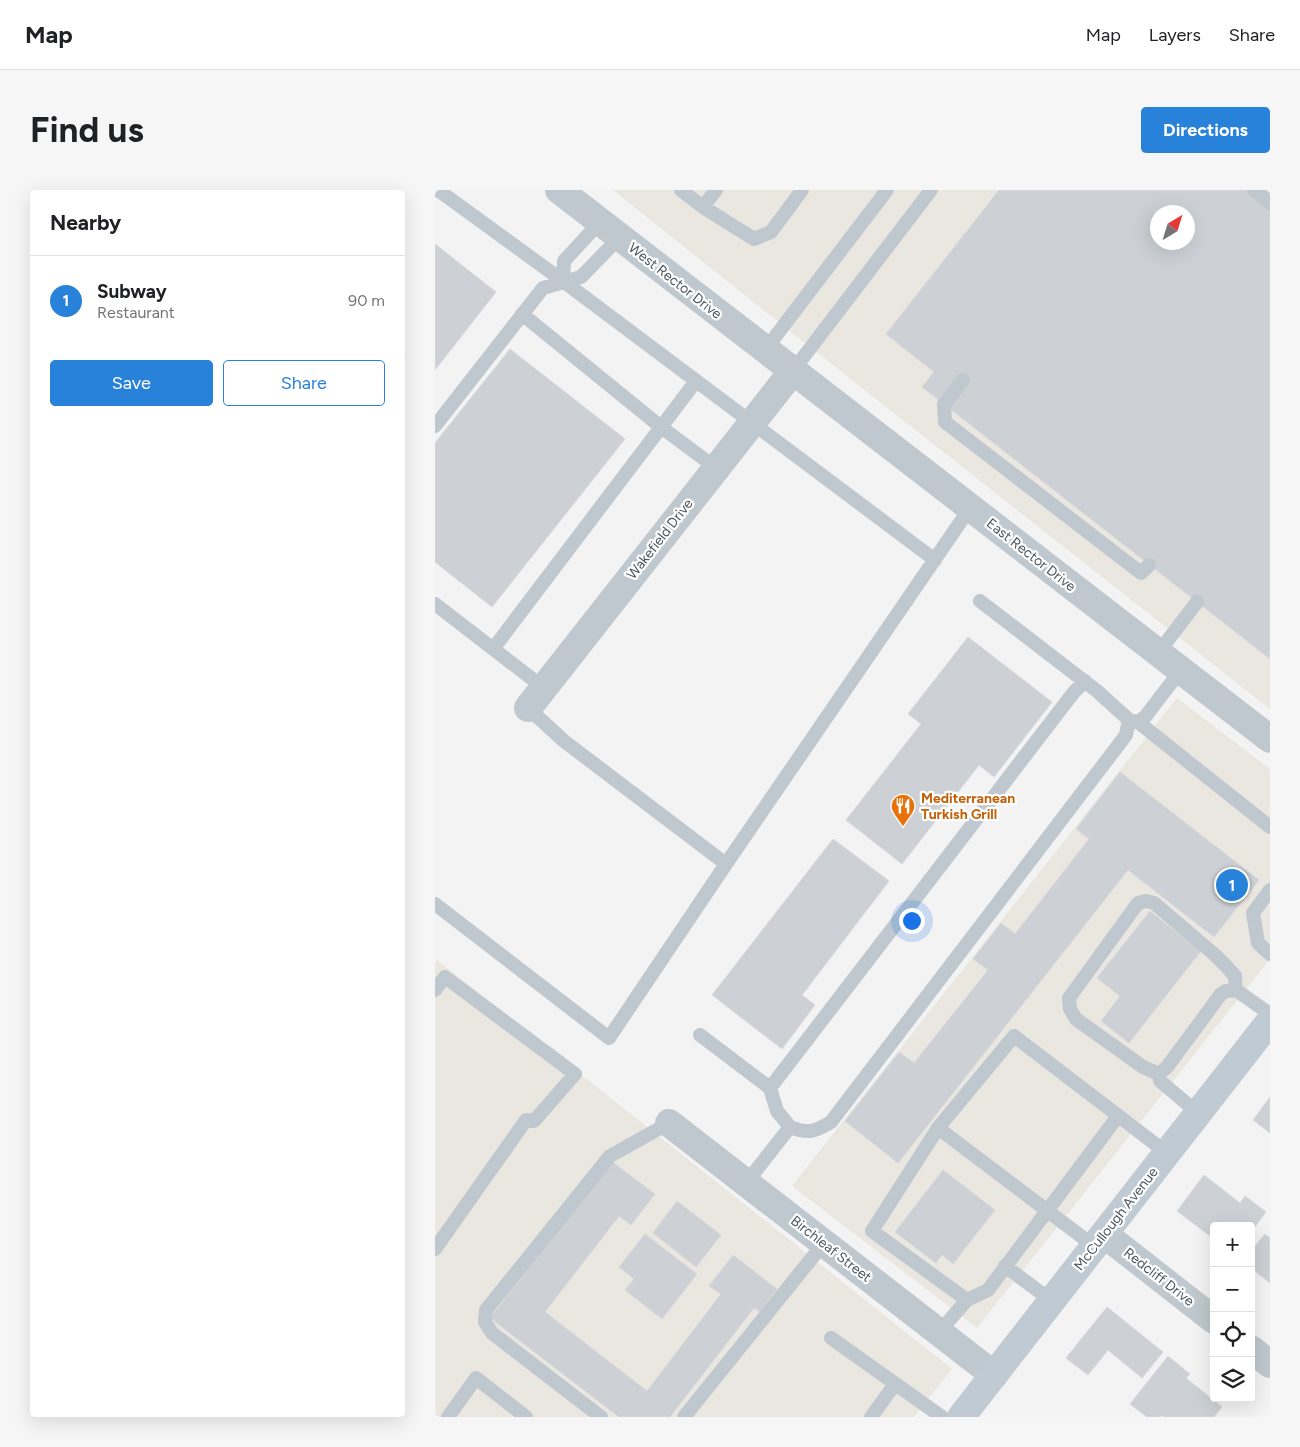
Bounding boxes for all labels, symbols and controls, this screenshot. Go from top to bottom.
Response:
text: Map [25,20,73,49]
text: Map [1086,24,1121,46]
text: Layers [1149,24,1201,46]
text: Share [1229,24,1275,46]
button: Directions [1141,107,1270,153]
text: Find us [30,109,144,151]
north arrow [1150,205,1195,250]
text: Nearby [50,210,121,235]
street label: West Rector Drive [625,239,725,323]
text: Subway [97,280,167,303]
text: 1 [63,291,69,310]
text: 90 m [348,291,385,310]
text: Restaurant [97,303,175,322]
button: Save [50,360,213,406]
button: Share [223,360,385,406]
street label: Wakefield Drive [623,495,697,583]
street label: East Rector Drive [983,515,1079,595]
place label: Mediterranean Turkish Grill [921,790,1015,823]
restaurant icon: Mediterranean Turkish Grill [890,793,916,827]
pin: 1 [1216,866,1248,904]
your location [899,908,925,934]
street label: McCullough Avenue [1070,1164,1162,1274]
street label: Birchleaf Street [787,1212,875,1286]
map controls [1210,1222,1255,1402]
button: + [1210,1222,1255,1267]
street label: Redcliff Drive [1120,1244,1198,1310]
button: − [1210,1267,1255,1312]
button: locate [1210,1312,1255,1357]
button: layers [1210,1357,1255,1402]

